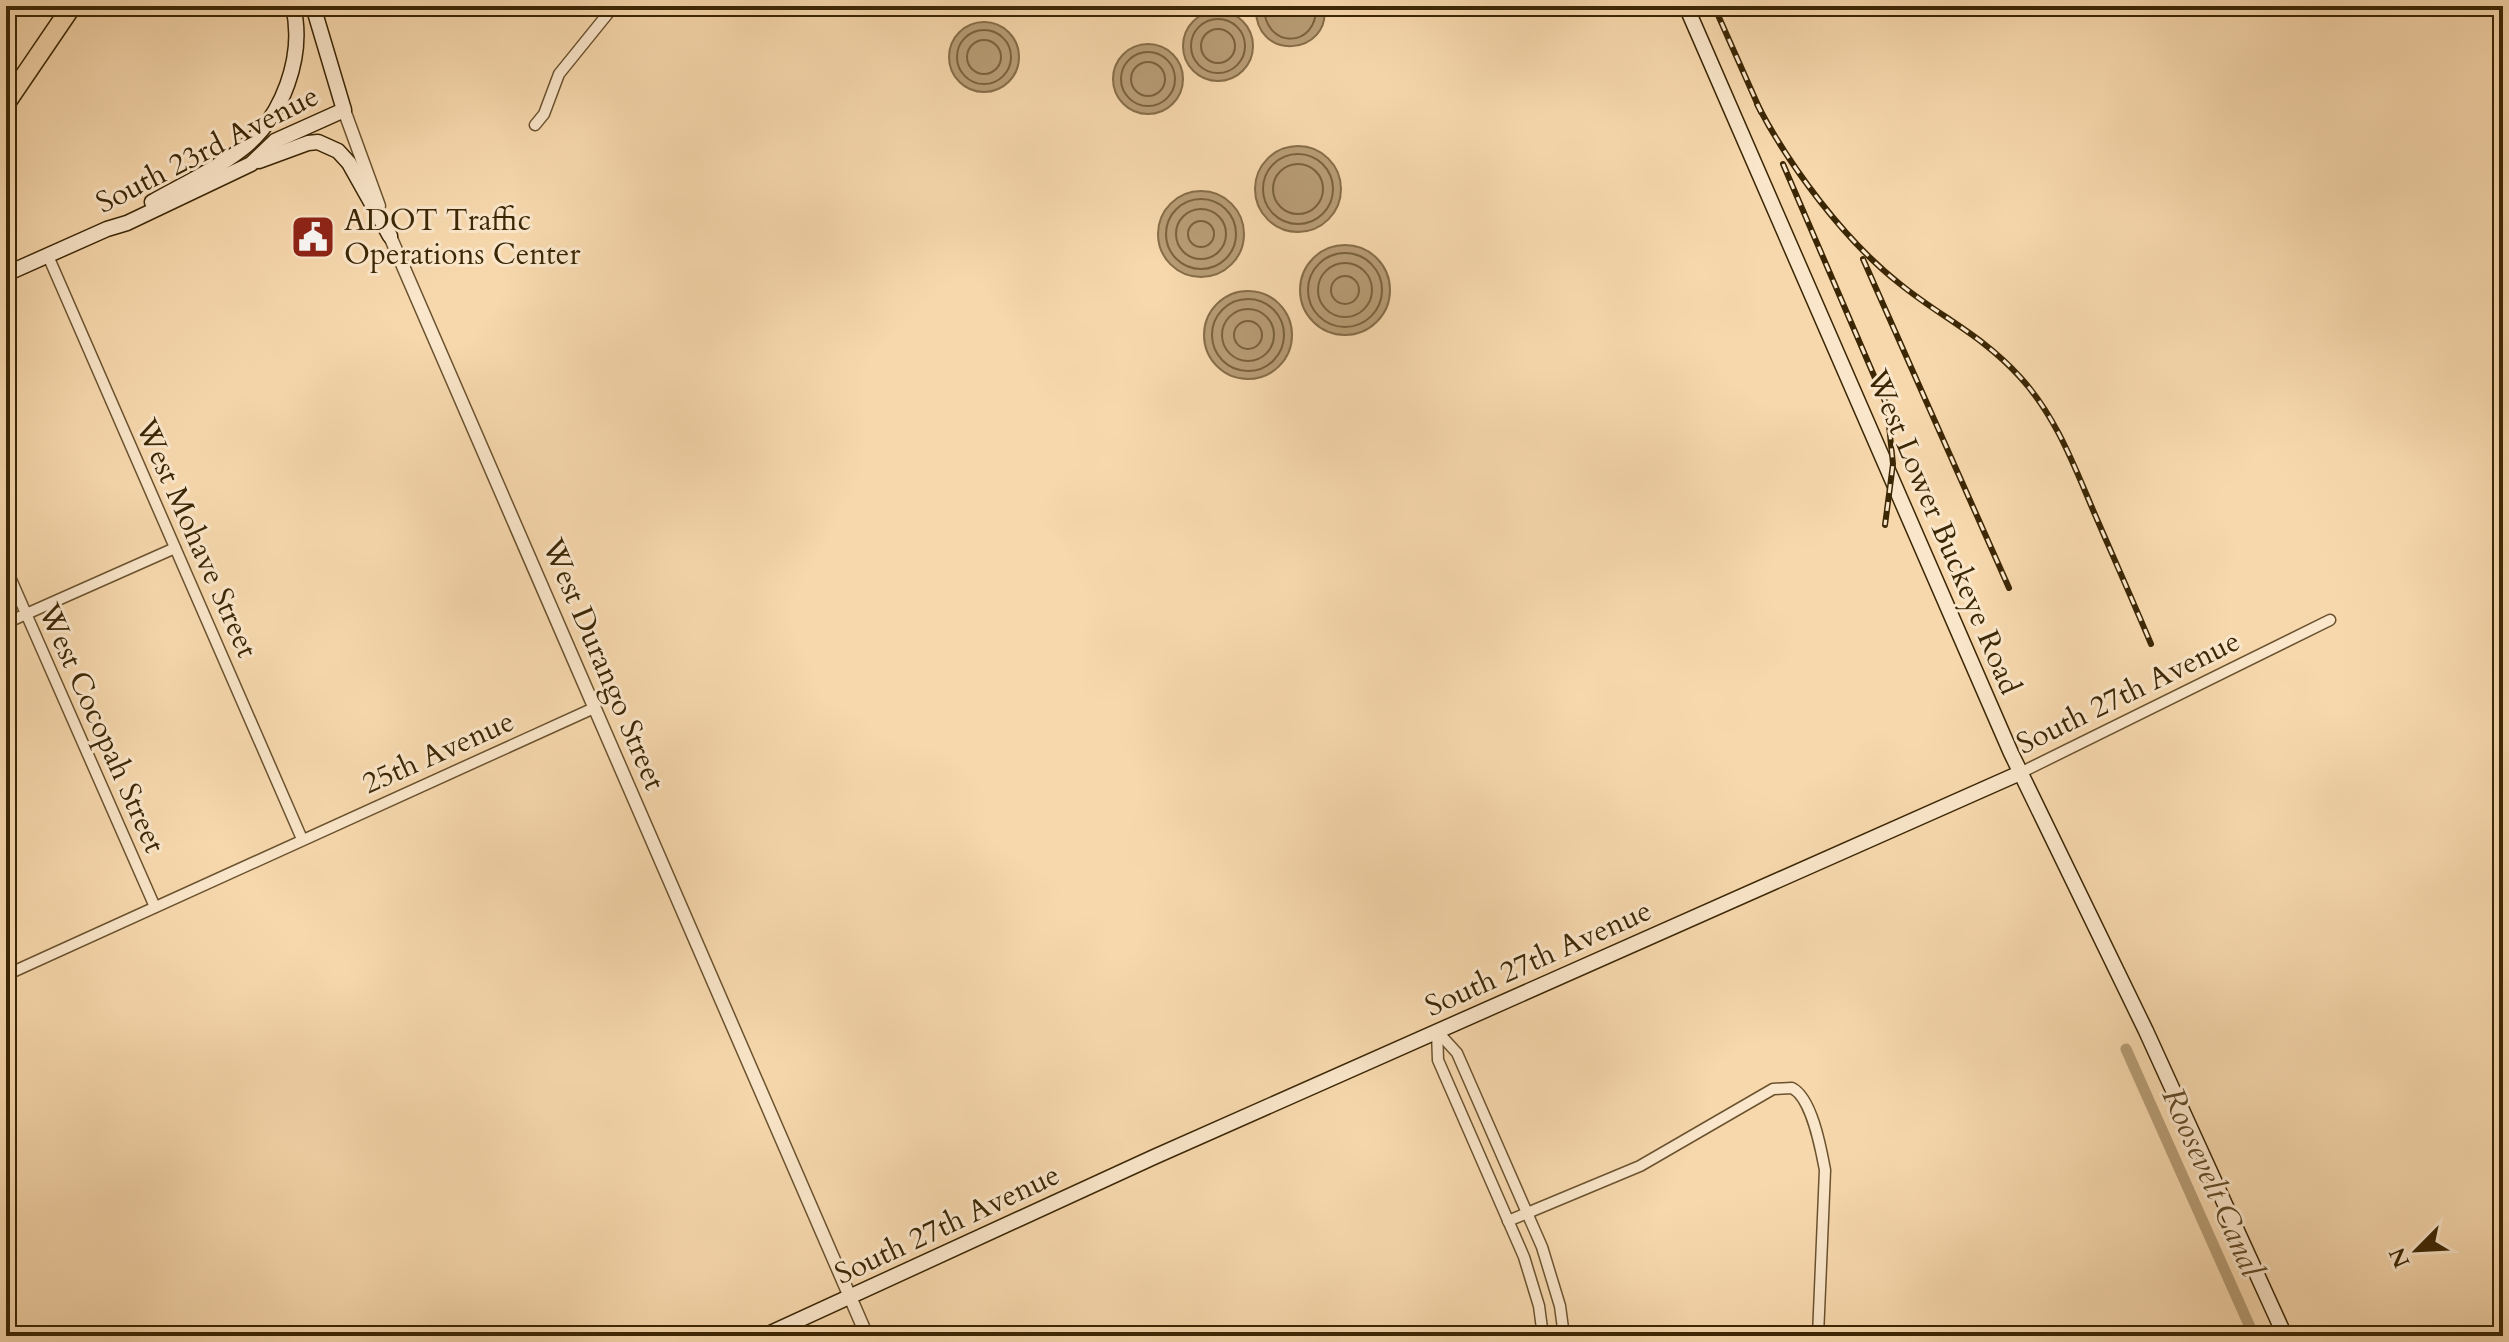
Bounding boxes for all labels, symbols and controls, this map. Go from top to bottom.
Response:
street label: South 23rd Avenue [89,76,326,223]
place label: ADOT Traffic Operations Center [344,200,580,275]
public building icon: ADOT Traffic Operations Center [289,213,337,261]
street label: West Lower Buckeye Road [1856,363,2031,701]
street label: West Mohave Street [125,411,268,665]
street label: West Durango Street [532,531,675,797]
street label: West Cocopah Street [28,596,175,860]
street label: South 27th Avenue [2010,621,2247,764]
street label: 25th Avenue [356,701,521,804]
street label: South 27th Avenue [1419,890,1658,1027]
water label: Roosevelt Canal [2151,1081,2274,1285]
street label: South 27th Avenue [828,1154,1066,1295]
north arrow [2377,1210,2457,1290]
text: N [2382,1243,2417,1273]

